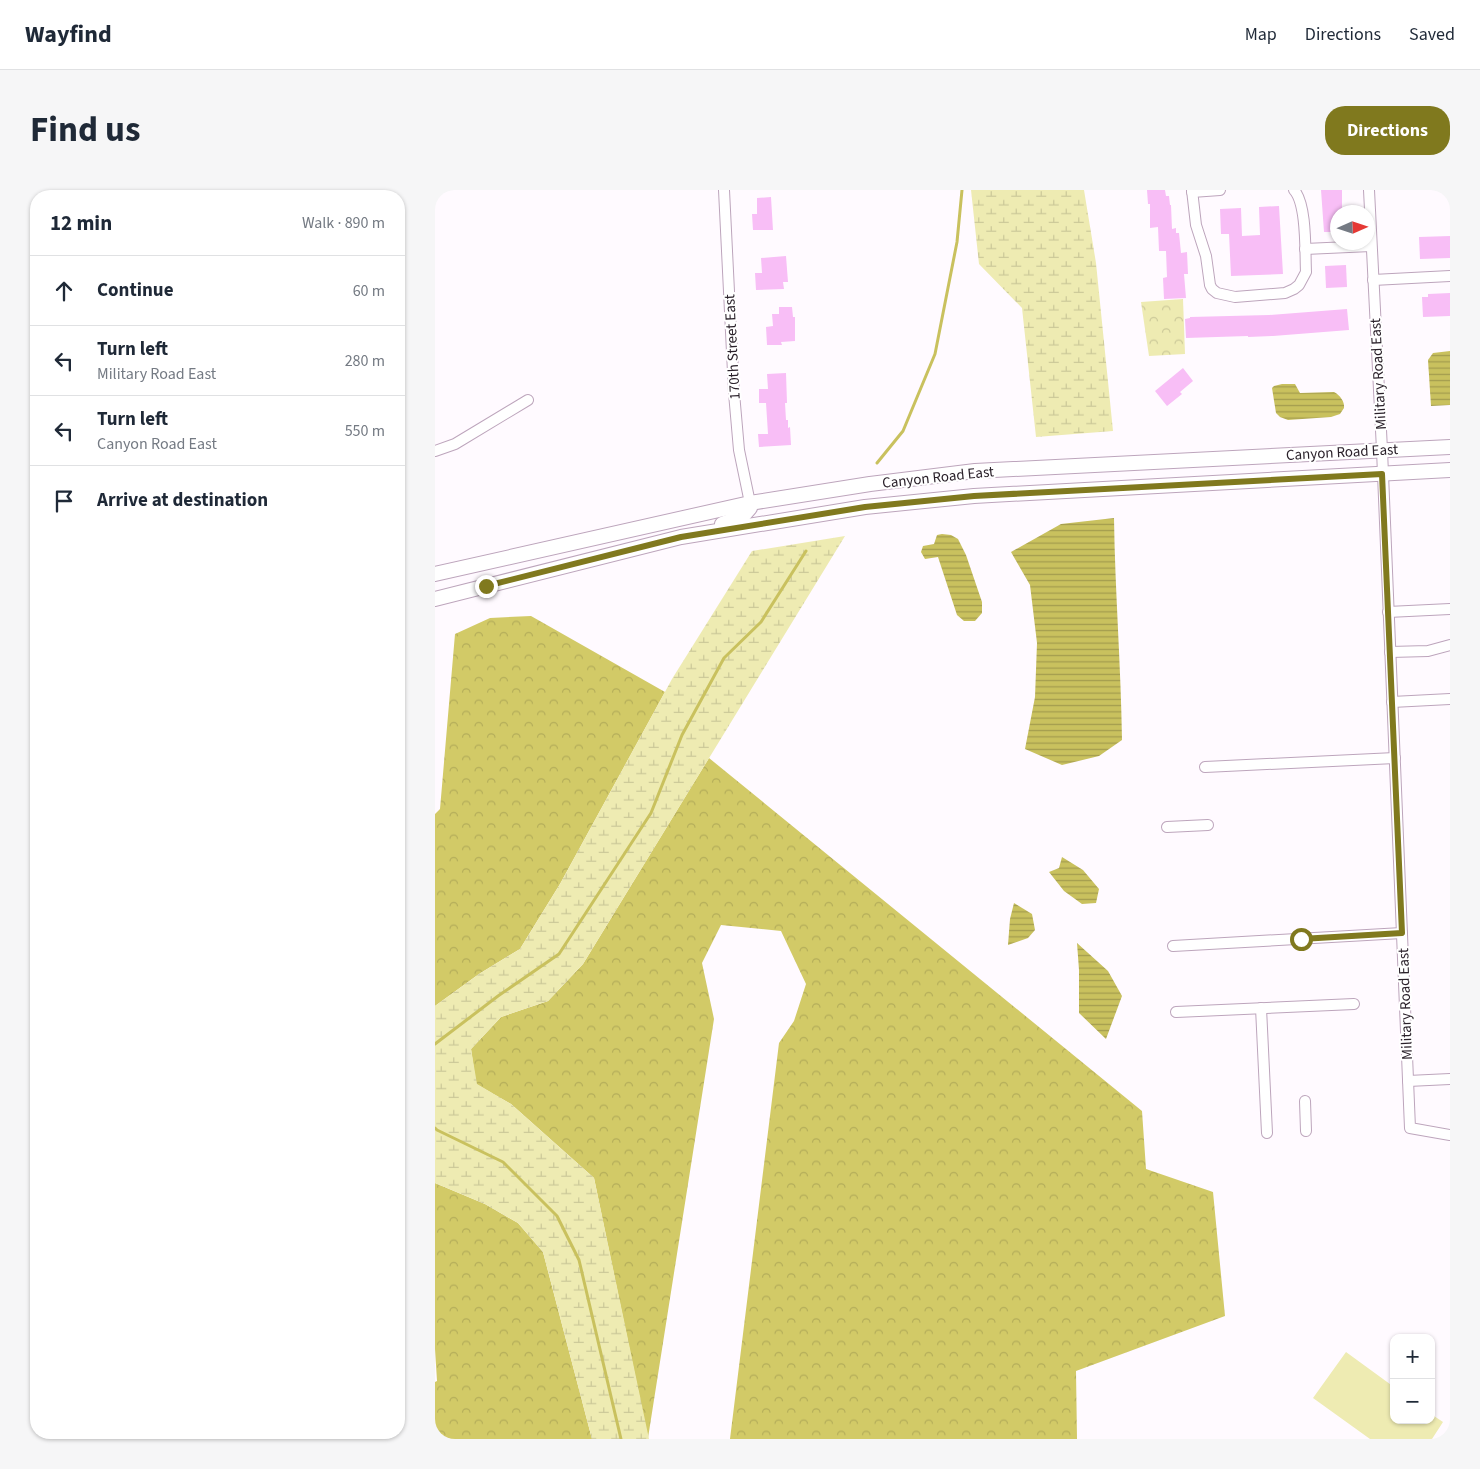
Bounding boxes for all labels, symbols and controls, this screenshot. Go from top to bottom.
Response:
text: Wayfind [25,17,112,52]
text: Map [1245,22,1277,47]
text: Directions [1305,22,1381,47]
text: Saved [1409,22,1455,47]
text: Find us [30,105,140,155]
button: Directions [1325,106,1450,155]
north arrow [1330,205,1375,250]
text: 12 min [50,208,112,238]
text: Walk · 890 m [302,212,385,234]
icon: ahead [50,277,78,305]
text: Continue [97,277,174,304]
text: 60 m [353,280,385,302]
street label: 170th Street East [719,294,746,400]
street label: Military Road East [1365,318,1392,430]
text: Turn left [97,336,168,363]
icon: left [50,347,78,375]
text: 280 m [345,350,385,372]
text: Military Road East [97,363,216,385]
text: Turn left [97,406,168,433]
icon: left [50,417,78,445]
text: 550 m [345,420,385,442]
text: Canyon Road East [97,433,217,455]
street label: Canyon Road East [1285,439,1399,466]
street label: Canyon Road East [881,461,995,494]
icon: arrive [50,487,78,515]
text: Arrive at destination [97,487,268,514]
route end [475,575,498,598]
route start [1290,928,1313,951]
street label: Military Road East [1393,948,1418,1060]
map controls [1390,1334,1435,1424]
button: + [1390,1334,1435,1379]
button: − [1390,1379,1435,1424]

